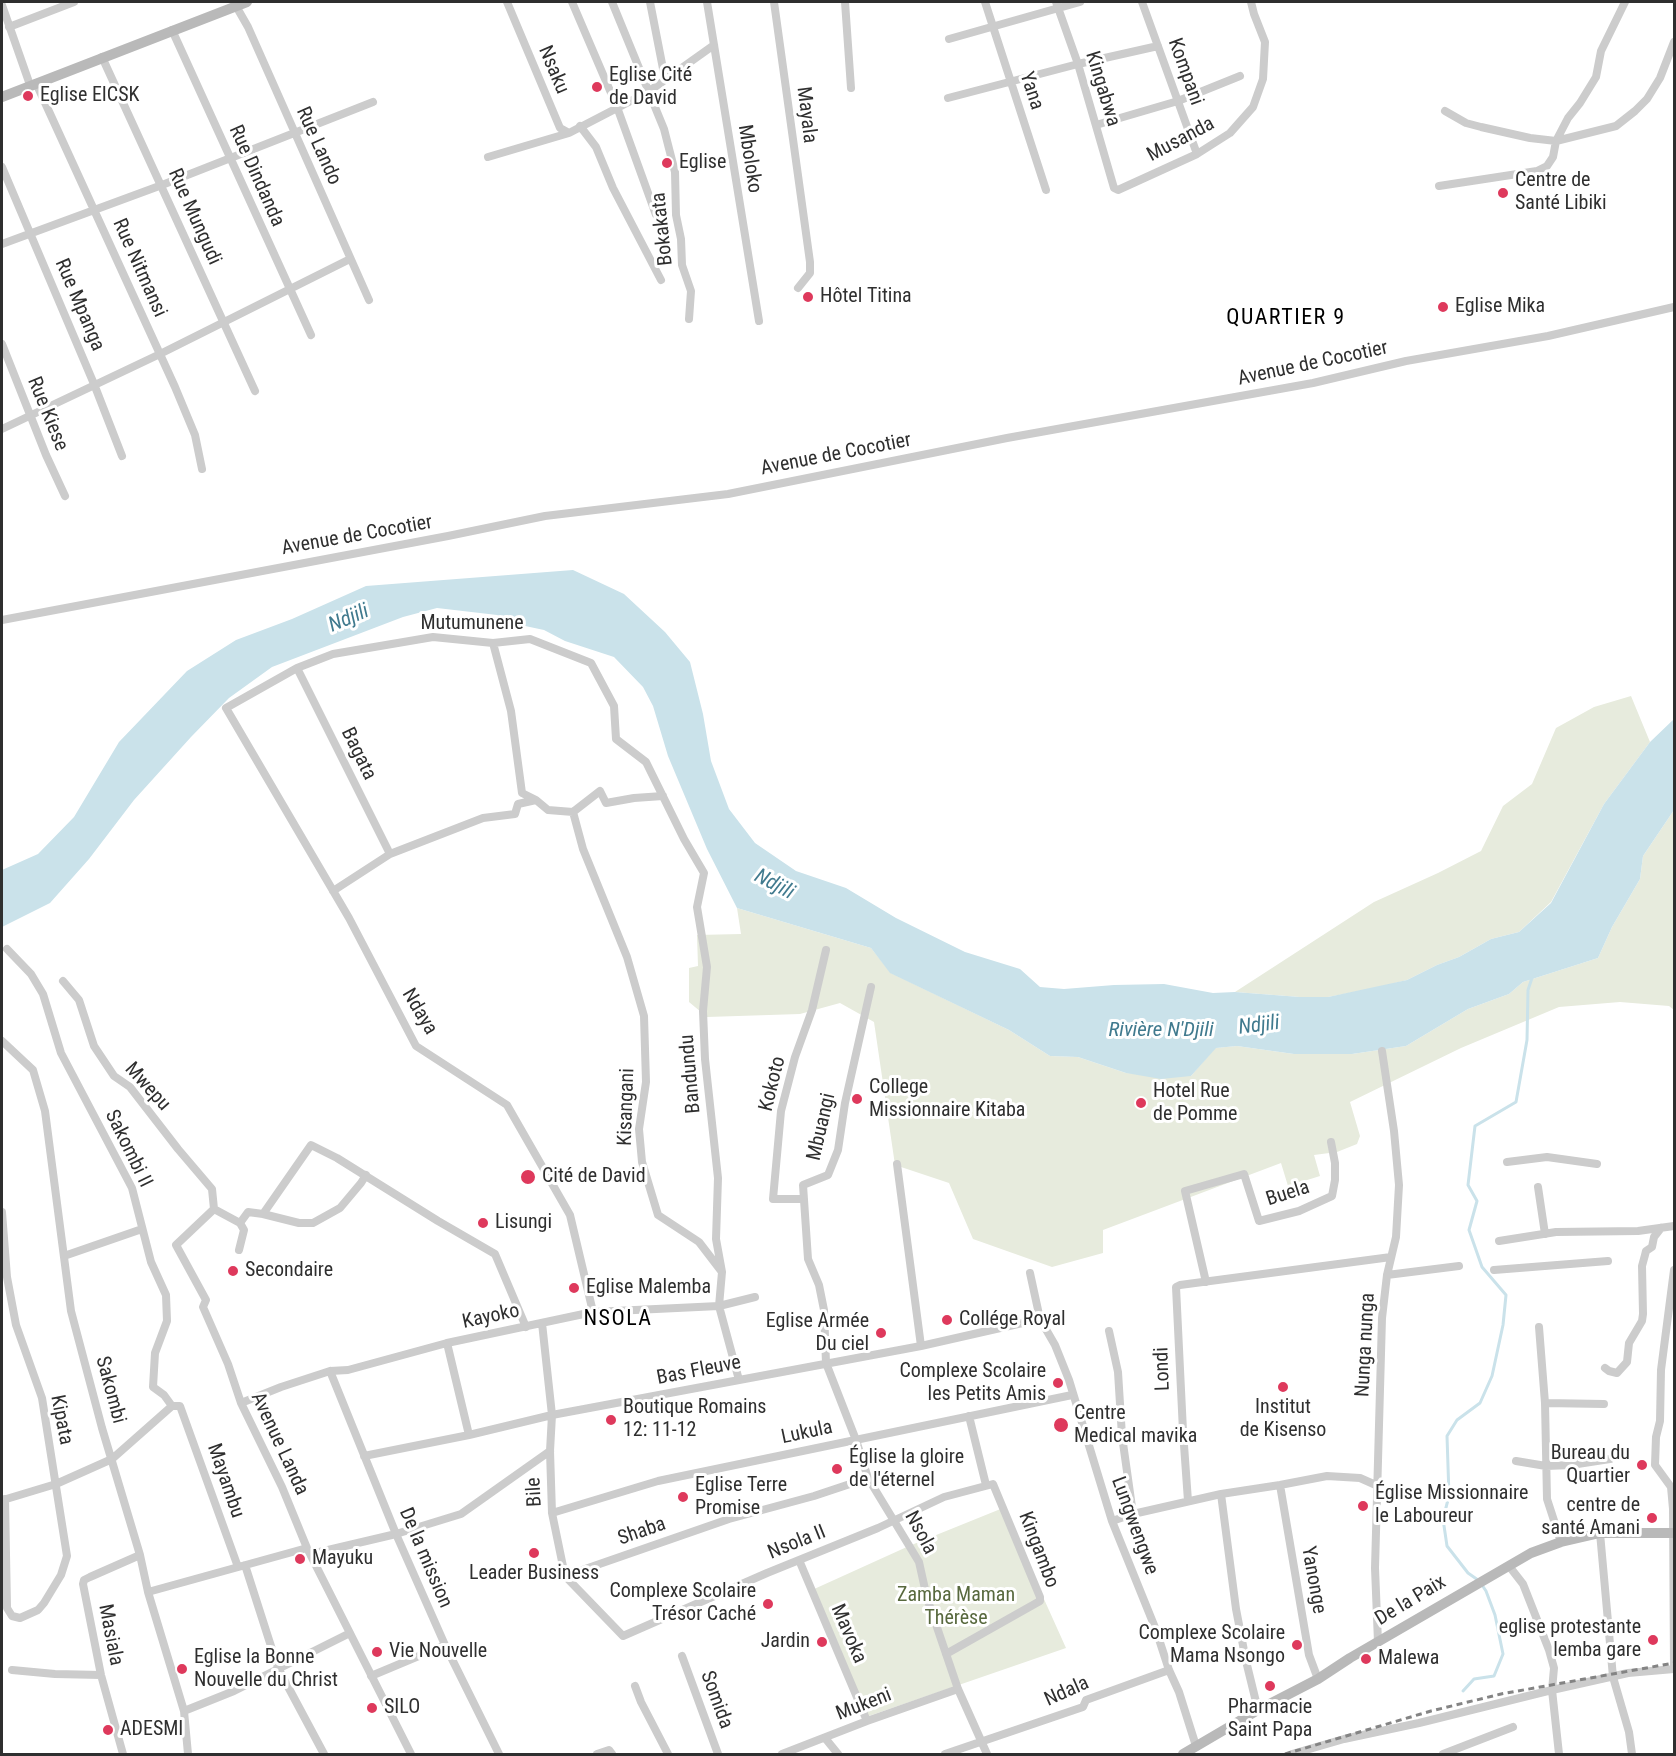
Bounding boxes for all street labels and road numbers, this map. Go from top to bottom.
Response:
street label: Kompani [1162,35,1208,109]
street label: Nsaku [532,42,574,98]
street label: Kingabwa [1079,49,1125,129]
street label: Yana [1014,69,1048,113]
street label: Mayala [791,86,821,144]
street label: Rue Lando [290,103,346,189]
street label: Musanda [1143,112,1219,168]
street label: Rue Dindanda [223,121,289,231]
street label: Mboloko [732,123,766,195]
street label: Rue Mungudi [162,165,226,269]
street label: Bokakata [647,191,679,267]
street label: Rue Nitmansi [107,215,171,321]
street label: Rue Mpanga [49,255,109,355]
street label: Avenue de Cocotier [1236,336,1390,392]
street label: Rue Kiese [21,374,73,454]
street label: Avenue de Cocotier [759,429,913,481]
street label: Avenue de Cocotier [280,511,434,561]
street label: Mutumunene [420,612,524,636]
street label: Bagata [335,724,381,784]
street label: Ndaya [396,985,442,1039]
street label: Bandundu [676,1034,706,1114]
street label: Kokoto [755,1054,791,1114]
street label: Mwepu [119,1058,175,1116]
street label: Kisangani [614,1068,640,1146]
street label: Mbuangi [803,1091,841,1163]
street label: Sakombi II [99,1106,157,1192]
street label: Buela [1263,1176,1313,1212]
street label: Nunga nunga [1351,1292,1381,1398]
street label: Kayoko [460,1299,522,1335]
street label: Londi [1150,1347,1176,1391]
street label: Bas Fleuve [655,1351,743,1391]
street label: Sakombi [90,1354,130,1426]
street label: Avenue Landa [245,1389,313,1499]
street label: Kipata [44,1393,78,1447]
street label: Lukula [779,1416,835,1450]
street label: Mayambu [201,1441,249,1521]
street label: Lungwengwe [1105,1474,1163,1578]
street label: Bile [522,1477,548,1507]
street label: De la mission [393,1504,457,1612]
street label: Nsola [899,1507,941,1559]
street label: Kingambo [1013,1509,1063,1591]
street label: Shaba [615,1513,669,1551]
street label: Nsola II [765,1521,829,1565]
street label: Yanonge [1295,1544,1331,1616]
street label: De la Paix [1371,1571,1451,1631]
street label: Mavoka [825,1601,871,1667]
street label: Masiala [92,1602,128,1668]
street label: Somida [695,1668,737,1732]
street label: Ndala [1041,1672,1093,1712]
street label: Mukeni [833,1684,895,1726]

